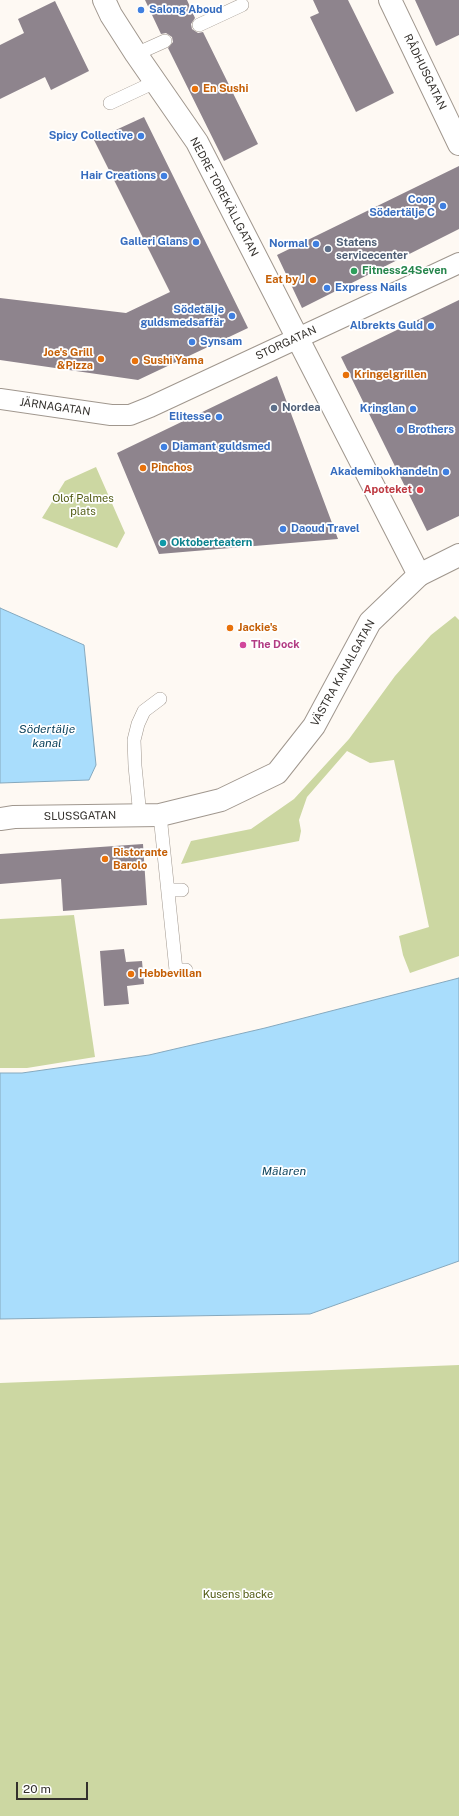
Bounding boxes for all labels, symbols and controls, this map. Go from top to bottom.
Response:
place label: Salong Aboud [149,3,223,17]
marker: Salong Aboud [136,5,146,15]
street label: RÅDHUSGATAN [401,32,449,112]
place label: En Sushi [203,82,248,96]
marker: En Sushi [190,84,200,94]
place label: Spicy Collective [49,129,133,143]
marker: Spicy Collective [136,131,146,141]
street label: NEDRE TOREKÄLLGATAN [187,135,261,259]
place label: Hair Creations [80,169,156,183]
marker: Hair Creations [159,171,169,181]
place label: Coop Södertälje C [369,193,435,219]
marker: Coop Södertälje C [438,201,448,211]
place label: Galleri Glans [120,235,188,249]
place label: Statens servicecenter [336,236,408,262]
marker: Galleri Glans [191,237,201,247]
place label: Normal [269,237,308,251]
marker: Normal [311,239,321,249]
marker: Statens servicecenter [323,244,333,254]
place label: Fitness24Seven [362,264,447,278]
marker: Fitness24Seven [349,266,359,276]
place label: Eat by J [265,273,305,287]
marker: Eat by J [308,275,318,285]
place label: Express Nails [335,281,407,295]
marker: Express Nails [322,283,332,293]
place label: Södetälje guldsmedsaffär [140,303,224,329]
marker: Södetälje guldsmedsaffär [227,311,237,321]
place label: Albrekts Guld [350,319,423,333]
marker: Albrekts Guld [426,321,436,331]
street label: STORGATAN [253,323,319,363]
place label: Synsam [200,335,242,349]
marker: Synsam [187,337,197,347]
place label: Joe's Grill &Pizza [43,346,93,372]
marker: Joe's Grill &Pizza [96,354,106,364]
place label: Sushi Yama [143,354,204,368]
marker: Sushi Yama [130,356,140,366]
place label: Kringelgrillen [354,368,427,382]
marker: Kringelgrillen [341,370,351,380]
street label: JÄRNAGATAN [19,395,91,419]
place label: Nordea [282,401,321,415]
place label: Kringlan [360,402,405,416]
marker: Nordea [269,403,279,413]
marker: Kringlan [408,404,418,414]
place label: Elitesse [169,410,211,424]
marker: Elitesse [214,412,224,422]
place label: Brothers [408,423,454,437]
marker: Brothers [395,425,405,435]
place label: Diamant guldsmed [172,440,271,454]
marker: Diamant guldsmed [159,442,169,452]
place label: Pinchos [151,461,192,475]
marker: Pinchos [138,463,148,473]
place label: Akademibokhandeln [330,465,438,479]
marker: Akademibokhandeln [441,467,451,477]
place label: Apoteket [364,483,412,497]
marker: Apoteket [415,485,425,495]
park label: Olof Palmes plats [52,492,114,518]
place label: Daoud Travel [291,522,360,536]
marker: Daoud Travel [278,524,288,534]
place label: Oktoberteatern [171,536,252,550]
marker: Oktoberteatern [158,538,168,548]
street label: VÄSTRA KANALGATAN [308,617,378,729]
place label: Jackie's [238,621,278,635]
marker: Jackie's [225,623,235,633]
place label: The Dock [251,638,300,652]
marker: The Dock [238,640,248,650]
water label: Södertälje kanal [19,722,75,750]
street label: SLUSSGATAN [44,809,116,823]
place label: Ristorante Barolo [113,846,168,872]
marker: Ristorante Barolo [100,854,110,864]
place label: Hebbevillan [139,967,202,981]
marker: Hebbevillan [126,969,136,979]
water label: Mälaren [262,1164,306,1178]
park label: Kusens backe [203,1588,273,1602]
scale bar [18,1774,90,1800]
text: 20 m [23,1782,51,1796]

